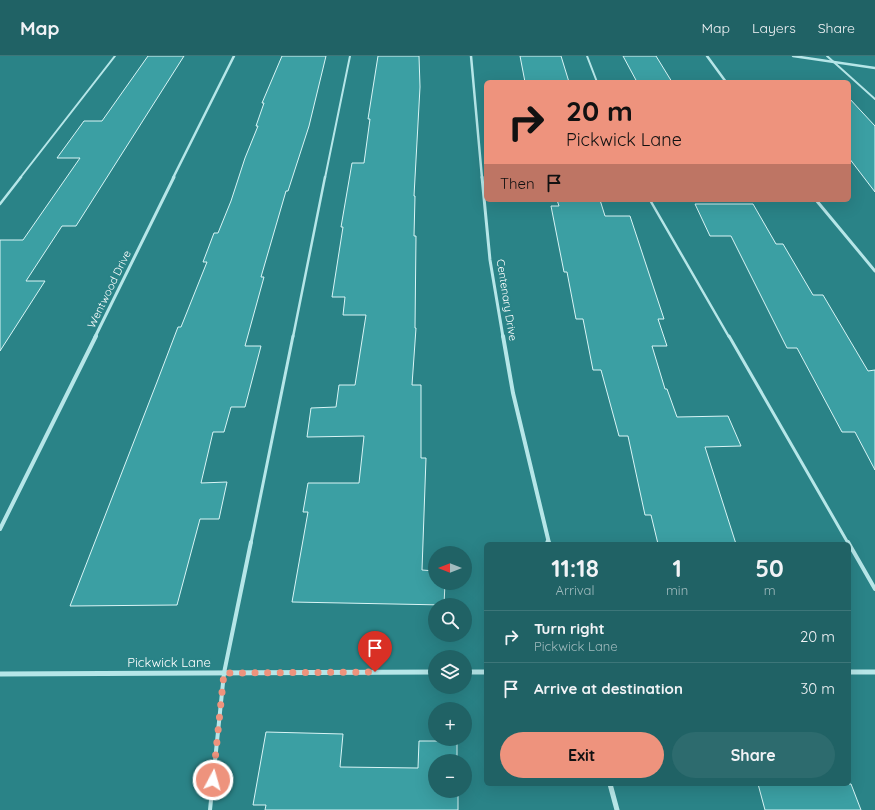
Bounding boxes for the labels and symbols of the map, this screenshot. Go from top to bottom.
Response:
street label: Wentwood Drive [84,248,134,330]
street label: Centenary Drive [494,258,520,342]
north arrow [428,546,472,590]
pin [358,631,392,672]
street label: Pickwick Lane [127,654,211,670]
position arrow [192,759,234,801]

